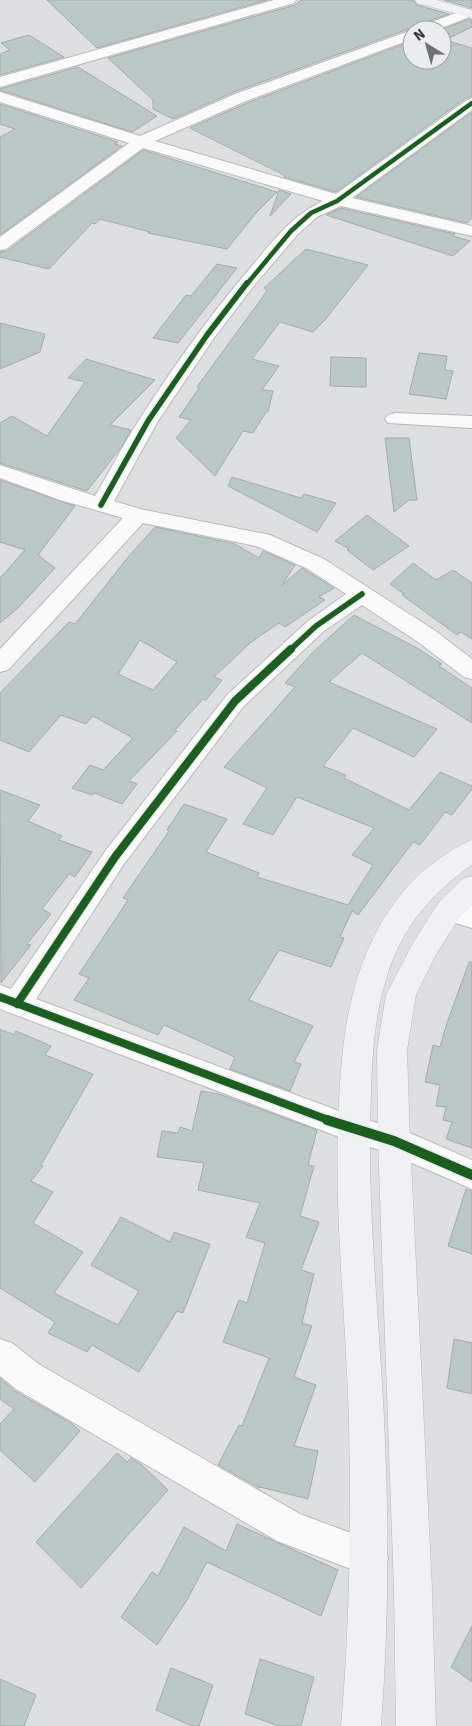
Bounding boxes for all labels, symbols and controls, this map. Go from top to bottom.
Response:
north arrow [402,20,452,70]
text: N [410,25,428,45]

